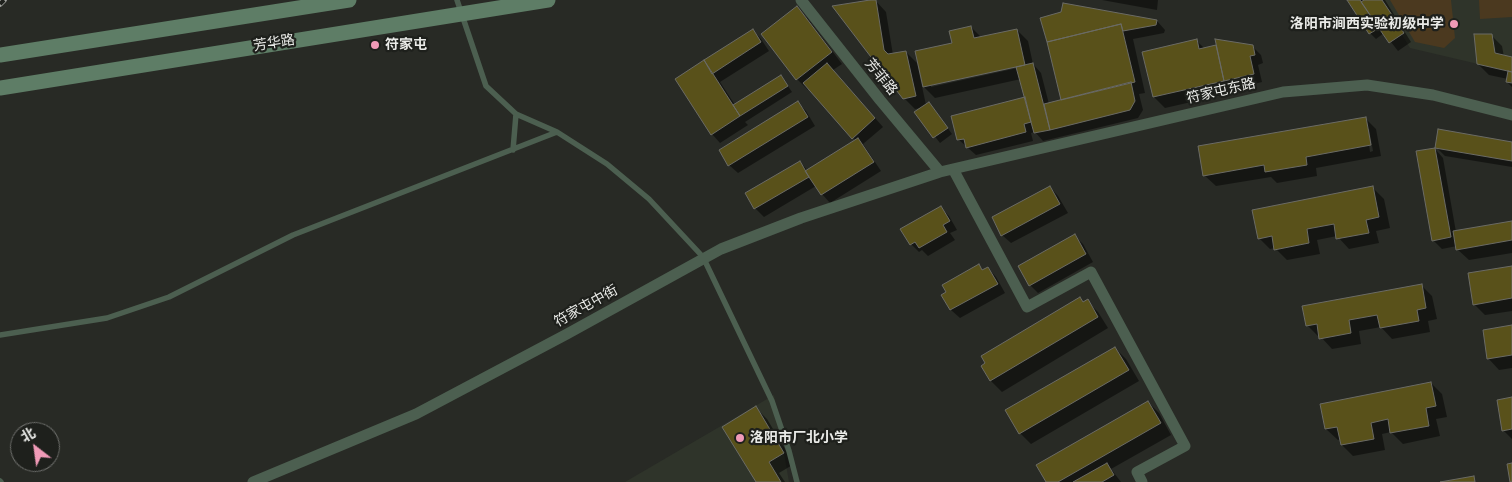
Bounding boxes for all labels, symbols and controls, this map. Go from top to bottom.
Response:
place label: 洛阳市涧西实验初级中学 [1290,16,1444,32]
marker: 洛阳市涧西实验初级中学 [1448,18,1460,30]
street label: 芳华路 [252,31,296,55]
place label: 符家屯 [385,37,427,53]
marker: 符家屯 [369,39,381,51]
street label: 芳菲路 [861,55,901,99]
street label: 符家屯东路 [1185,75,1257,107]
street label: 符家屯中街 [551,282,621,330]
north arrow [10,422,60,472]
text: 北 [18,424,38,445]
place label: 洛阳市厂北小学 [750,430,848,446]
marker: 洛阳市厂北小学 [734,432,746,444]

